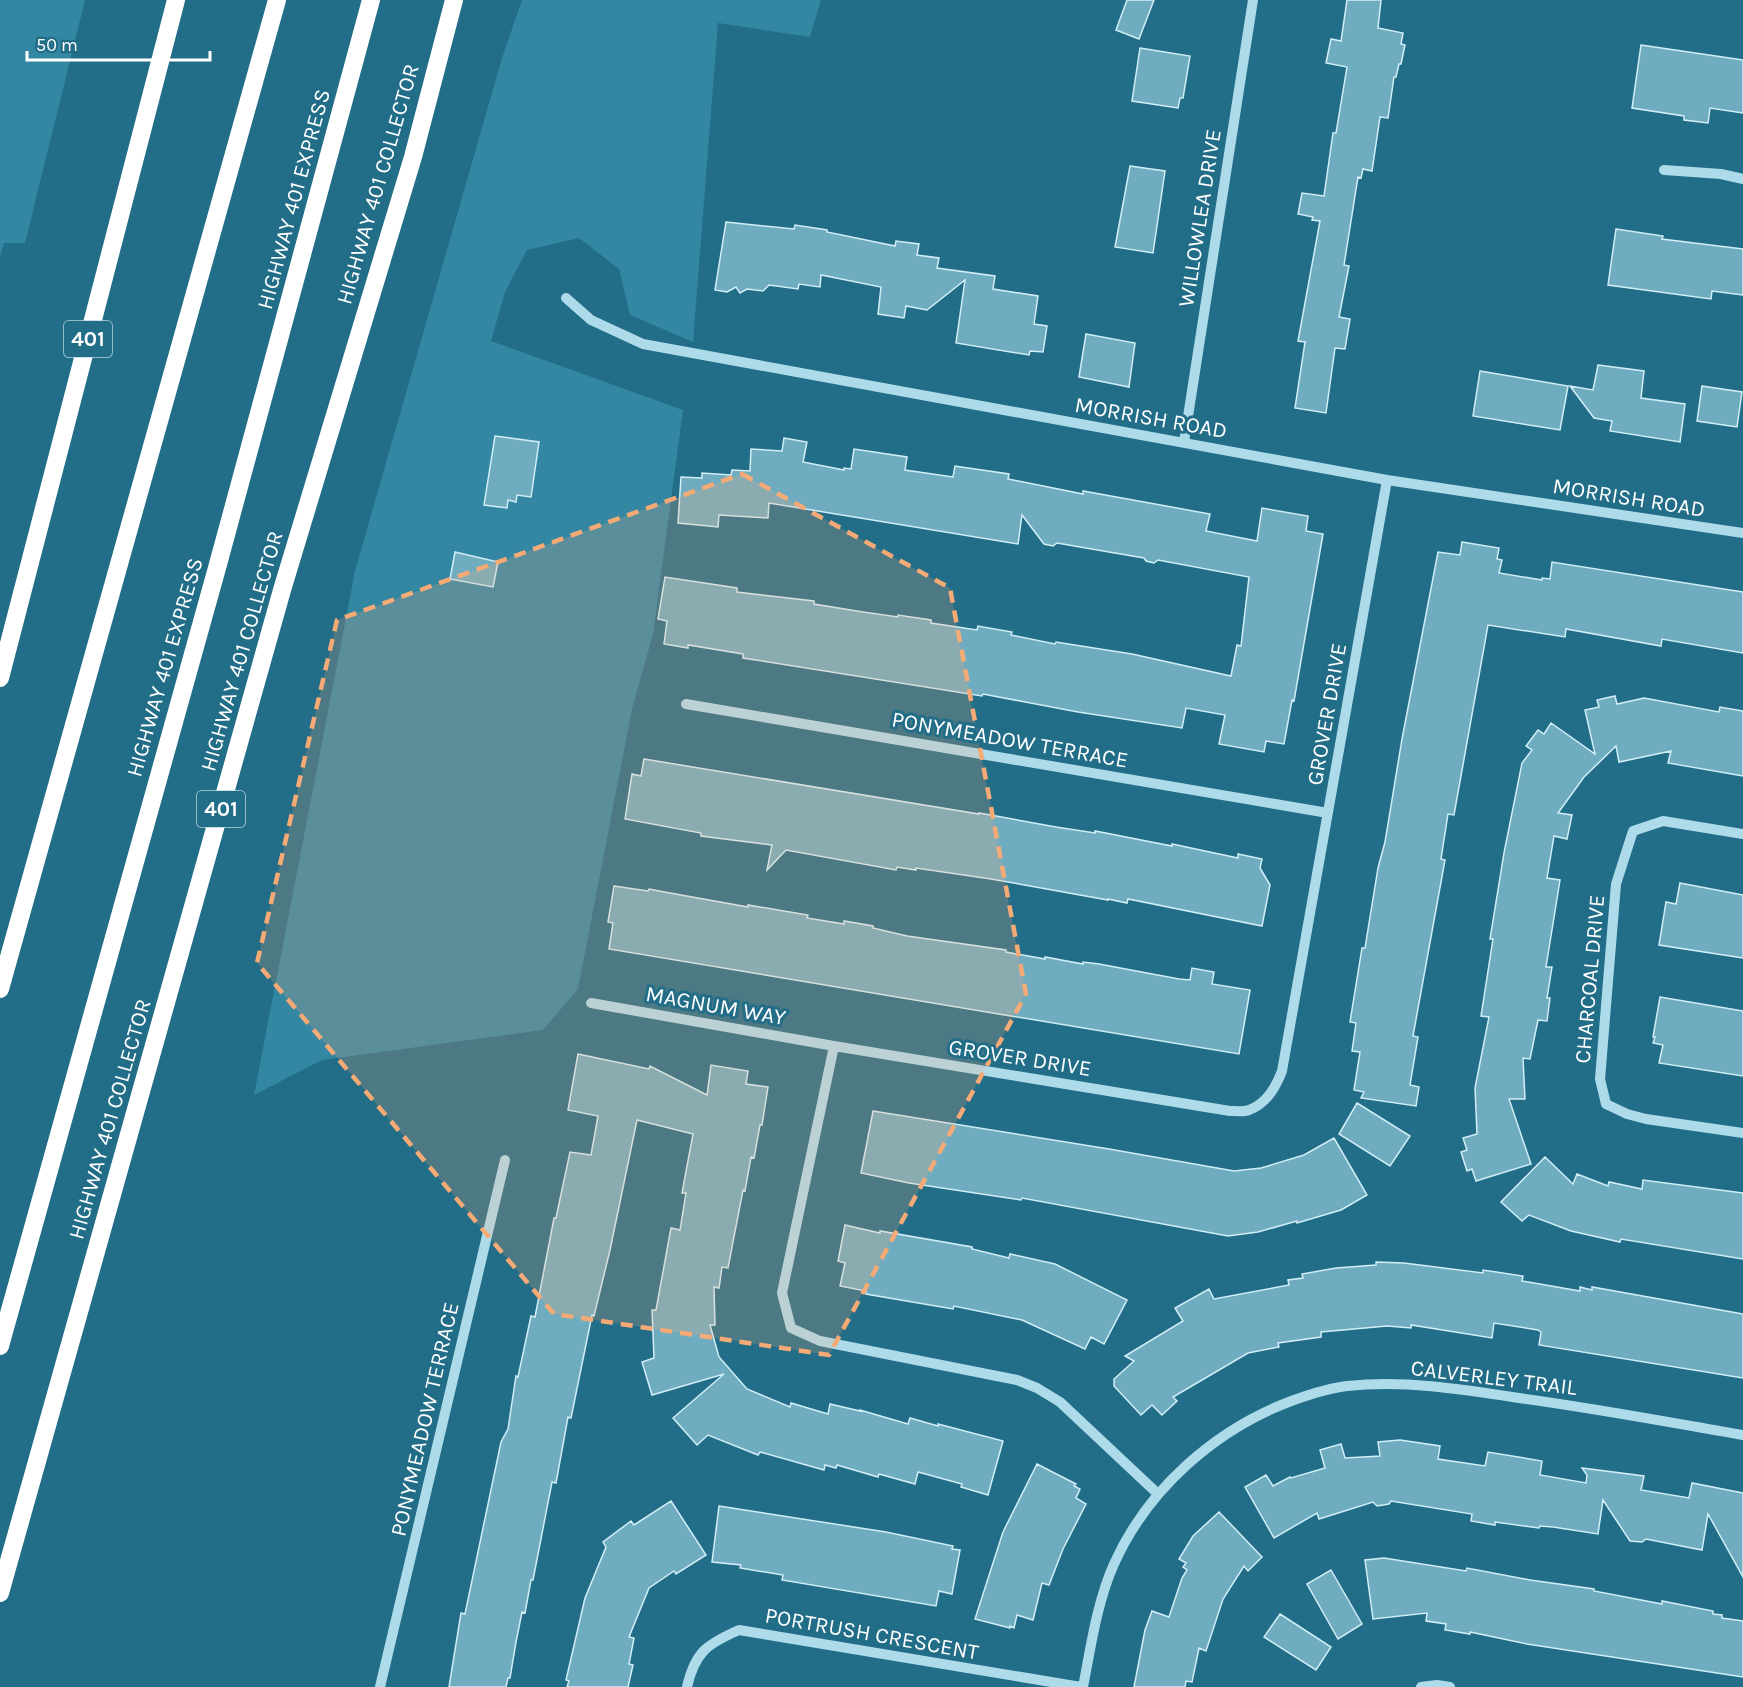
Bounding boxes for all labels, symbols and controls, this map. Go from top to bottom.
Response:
scale bar [27,24,210,62]
text: 50 m [36,34,78,56]
street label: HIGHWAY 401 COLLECTOR [331,61,425,307]
street label: HIGHWAY 401 EXPRESS [252,86,336,312]
street label: WILLOWLEA DRIVE [1173,127,1227,309]
road number: 401 [64,321,112,357]
street label: MORRISH ROAD [1073,392,1229,444]
street label: MORRISH ROAD [1551,473,1707,523]
street label: HIGHWAY 401 COLLECTOR [195,528,289,774]
street label: HIGHWAY 401 EXPRESS [121,555,209,780]
street label: GROVER DRIVE [1302,641,1352,787]
street label: PONYMEADOW TERRACE [890,706,1130,774]
road number: 401 [197,791,245,827]
street label: CHARCOAL DRIVE [1570,894,1610,1064]
street label: MAGNUM WAY [644,981,788,1031]
street label: HIGHWAY 401 COLLECTOR [63,996,157,1242]
street label: GROVER DRIVE [947,1034,1093,1082]
street label: PONYMEADOW TERRACE [385,1300,465,1539]
street label: CALVERLEY TRAIL [1409,1355,1579,1401]
street label: PORTRUSH CRESCENT [763,1602,981,1666]

